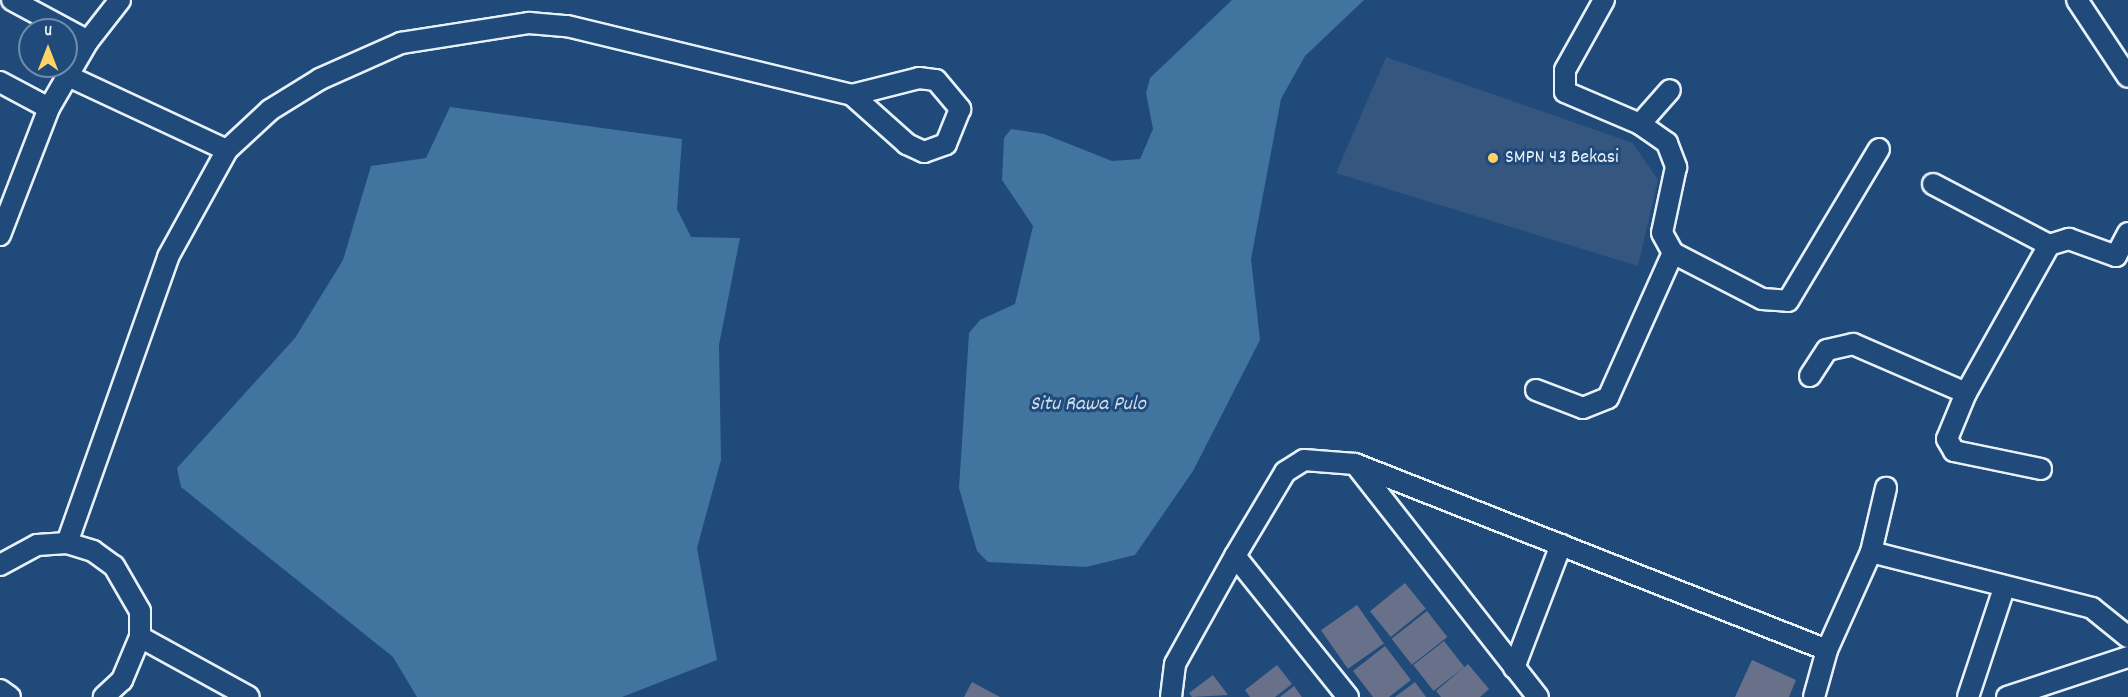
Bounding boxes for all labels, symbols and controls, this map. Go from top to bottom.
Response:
north arrow [18,18,78,78]
text: U [44,20,52,43]
place label: SMPN 43 Bekasi [1505,146,1619,170]
marker: SMPN 43 Bekasi [1486,151,1500,165]
water label: Situ Rawa Pulo [1030,392,1146,418]

